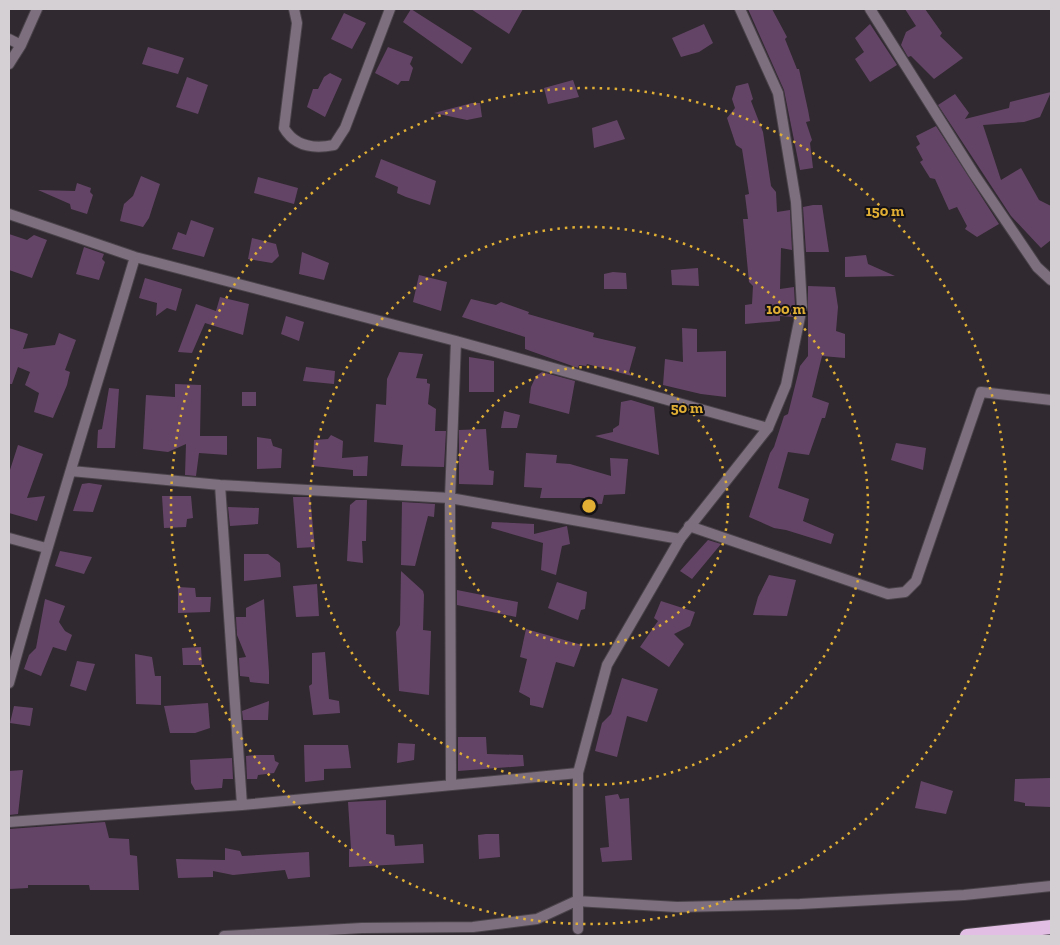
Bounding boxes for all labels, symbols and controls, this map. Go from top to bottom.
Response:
text: 150 m [866,202,904,220]
text: 100 m [766,300,806,318]
text: 50 m [671,399,703,417]
centre of rings [580,497,598,515]

